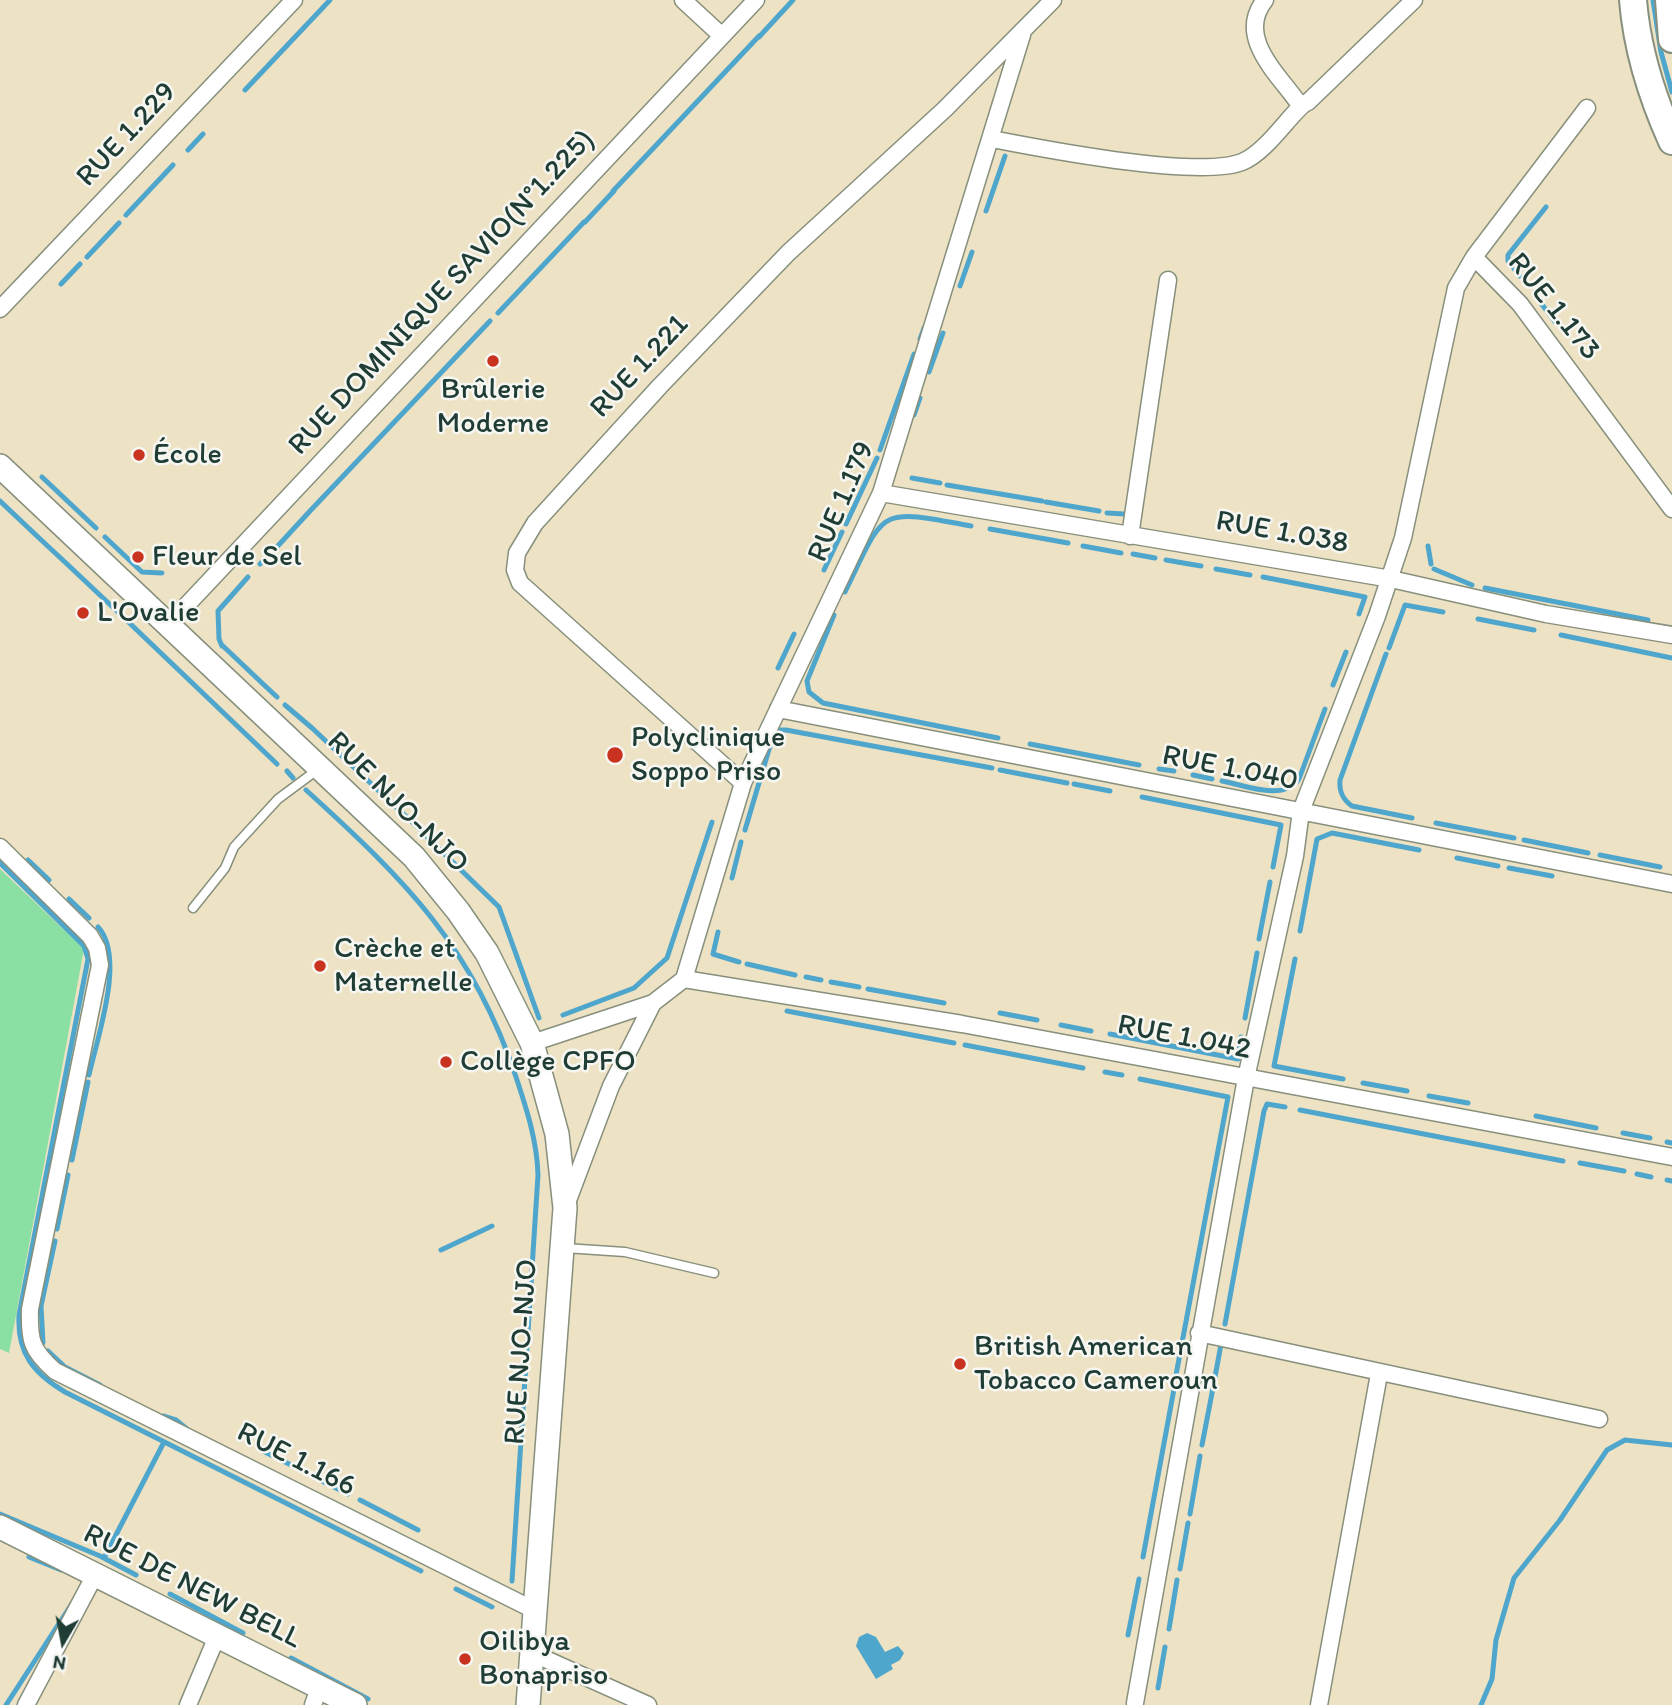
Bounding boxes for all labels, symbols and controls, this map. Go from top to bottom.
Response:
street label: RUE 1.229 [69,75,185,195]
street label: RUE DOMINIQUE SAVIO(N°1.225) [281,123,603,463]
street label: RUE 1.173 [1499,246,1607,368]
street label: RUE 1.221 [583,308,697,426]
marker: Brûlerie Moderne [485,353,501,369]
place label: Brûlerie Moderne [437,372,549,442]
street label: RUE 1.179 [801,436,883,568]
place label: École [153,437,222,473]
marker: École [131,447,147,463]
street label: RUE 1.038 [1213,504,1351,562]
place label: Fleur de Sel [152,539,302,575]
marker: Fleur de Sel [130,549,146,565]
place label: L'Ovalie [97,595,200,631]
marker: L'Ovalie [75,605,91,621]
place label: Polyclinique Soppo Priso [631,720,785,790]
street label: RUE NJO-NJO [319,725,475,881]
street label: RUE 1.040 [1159,738,1301,800]
marker: Polyclinique Soppo Priso [605,745,625,765]
place label: Crèche et Maternelle [334,931,473,1002]
marker: Crèche et Maternelle [312,958,328,974]
street label: RUE 1.042 [1114,1007,1254,1069]
place label: Collège CPFO [460,1044,636,1080]
marker: Collège CPFO [438,1054,454,1070]
street label: RUE NJO-NJO [498,1258,546,1446]
place label: British American Tobacco Cameroun [974,1329,1218,1400]
marker: British American Tobacco Cameroun [952,1356,968,1372]
street label: RUE 1.166 [231,1415,361,1505]
street label: RUE DE NEW BELL [77,1516,307,1658]
north arrow [28,1607,98,1677]
place label: Oilibya Bonapriso [479,1624,608,1694]
text: N [51,1651,68,1676]
marker: Oilibya Bonapriso [457,1651,473,1667]

